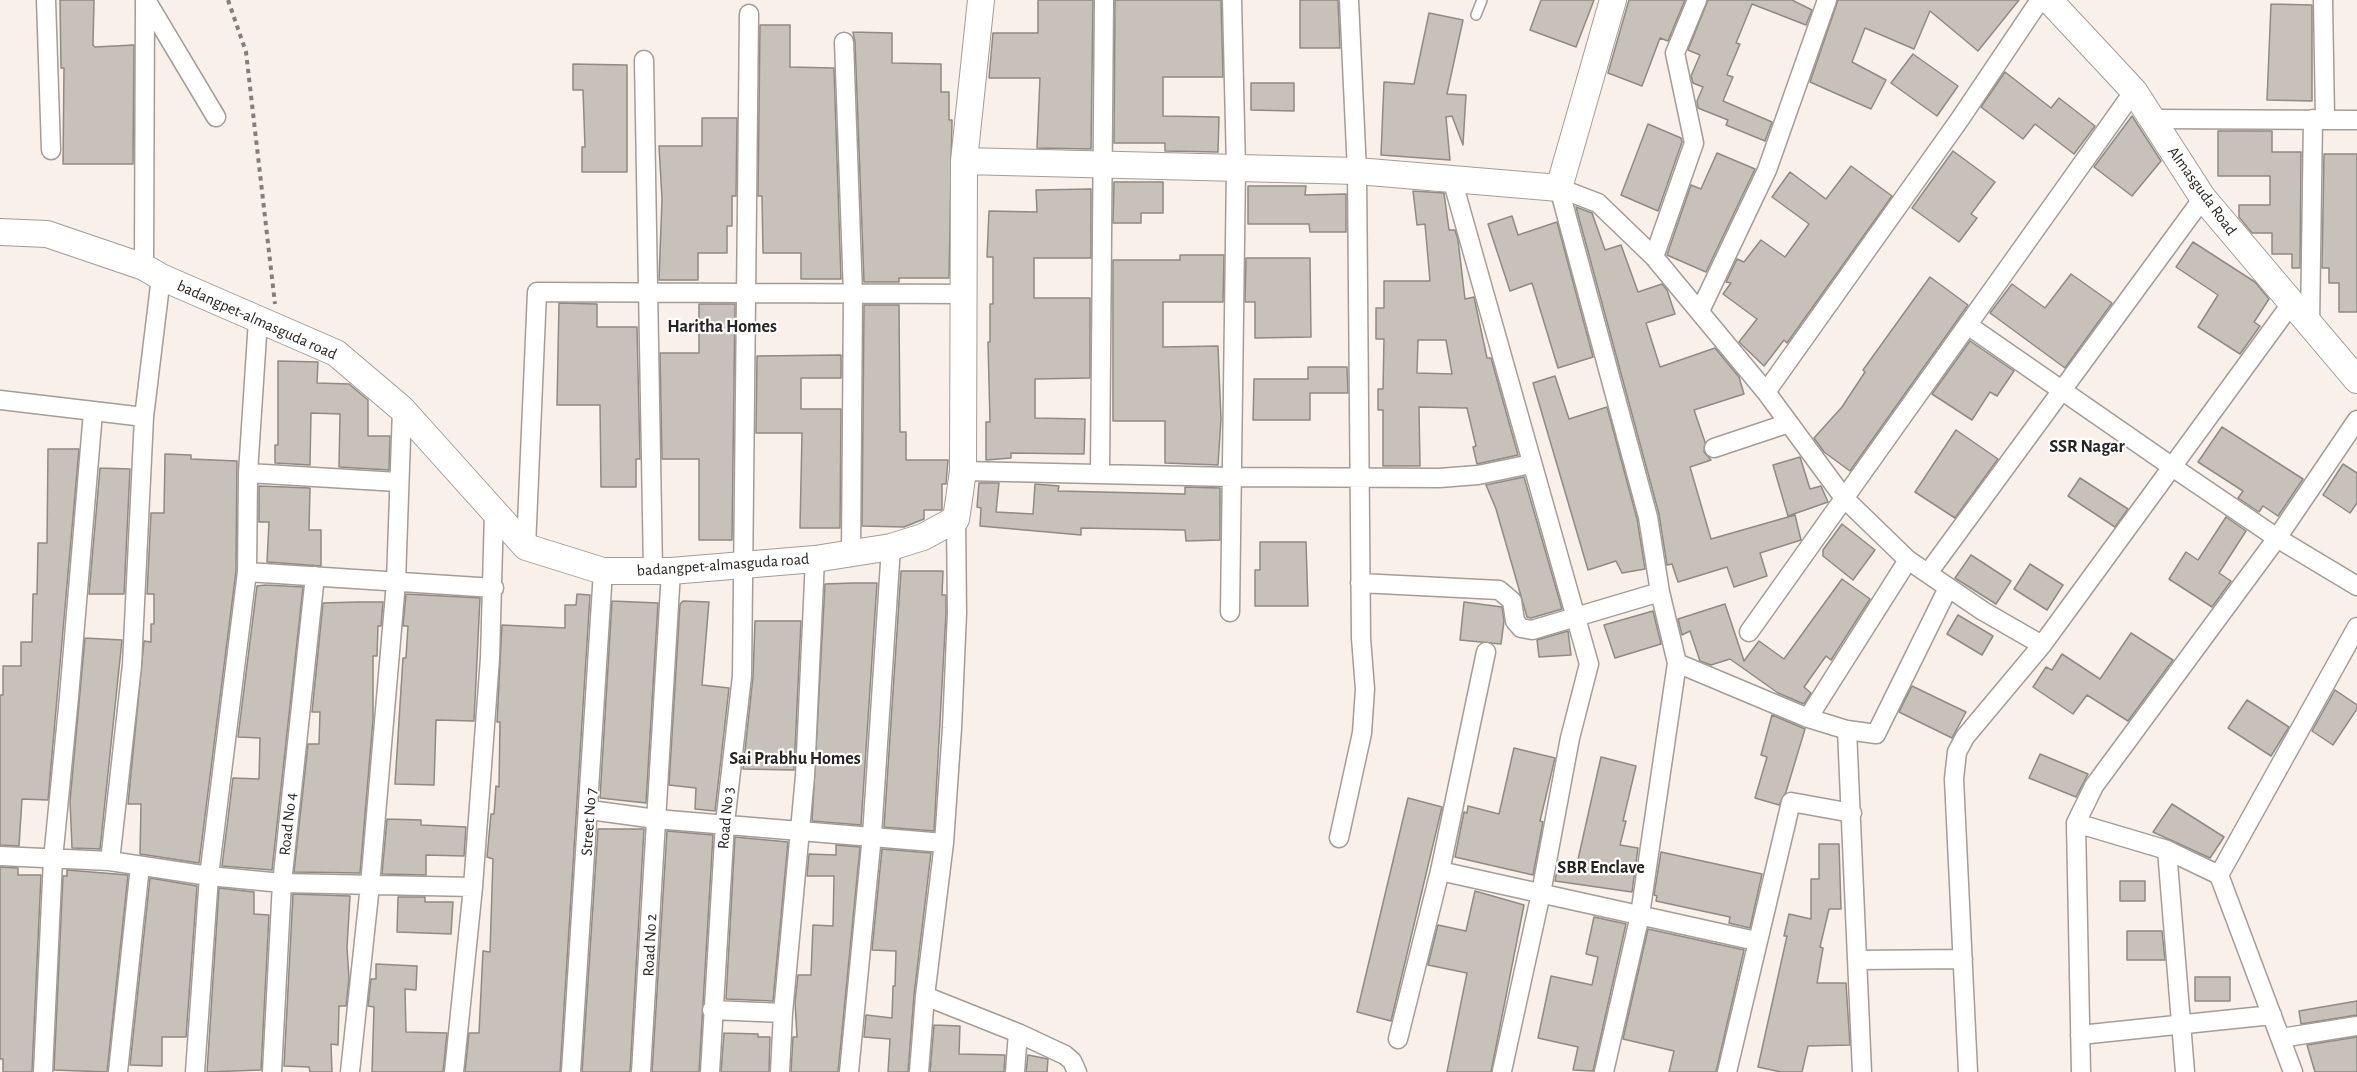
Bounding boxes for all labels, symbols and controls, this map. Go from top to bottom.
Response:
street label: Almasguda Road [2163,143,2241,239]
street label: badangpet-almasguda road [174,276,340,364]
district label: Haritha Homes [667,316,777,338]
district label: SSR Nagar [2049,436,2125,458]
street label: badangpet-almasguda road [636,549,810,581]
district label: Sai Prabhu Homes [729,748,861,770]
street label: Road No 3 [714,786,738,850]
street label: Street No 7 [577,787,601,857]
street label: Road No 4 [275,792,301,856]
district label: SBR Enclave [1557,857,1645,879]
street label: Road No 2 [639,913,661,977]

